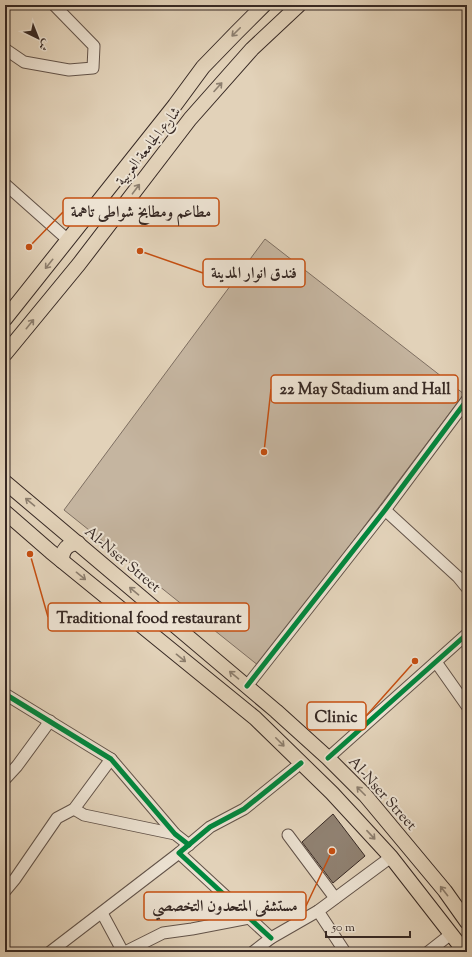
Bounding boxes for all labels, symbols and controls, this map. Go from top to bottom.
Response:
north arrow [18,18,58,58]
one-way arrow [231,27,241,37]
text: ش [35,35,54,54]
one-way arrow [213,82,222,93]
street label: شارع الجامعة العربية [112,103,188,192]
one-way arrow [132,183,141,194]
callout: مطاعم ومطابخ شواطى تاهمة [63,198,219,226]
text: مطاعم ومطابخ شواطى تاهمة [71,202,211,226]
one-way arrow [45,258,53,269]
callout: فندق انوار المدينة [203,259,305,287]
text: فندق انوار المدينة [211,263,297,286]
one-way arrow [25,318,34,329]
callout: 22 May Stadium and Hall [271,375,458,403]
text: 22 May Stadium and Hall [279,379,451,402]
one-way arrow [24,498,35,507]
street label: Al-Nser Street [80,522,165,598]
one-way arrow [75,571,86,580]
one-way arrow [129,586,140,595]
callout: Traditional food restaurant [48,603,249,631]
text: Traditional food restaurant [57,608,242,631]
one-way arrow [176,653,187,662]
one-way arrow [228,670,239,679]
callout: Clinic [307,702,366,730]
text: Clinic [314,707,358,730]
one-way arrow [275,737,285,747]
street label: Al-Nser Street [343,752,421,836]
one-way arrow [356,786,366,795]
one-way arrow [366,830,376,840]
one-way arrow [440,885,448,896]
callout: مستشفى المتحدون التخصصي [144,892,306,920]
text: مستشفى المتحدون التخصصي [152,896,298,921]
scale bar [326,913,410,939]
text: 50 m [331,919,355,937]

